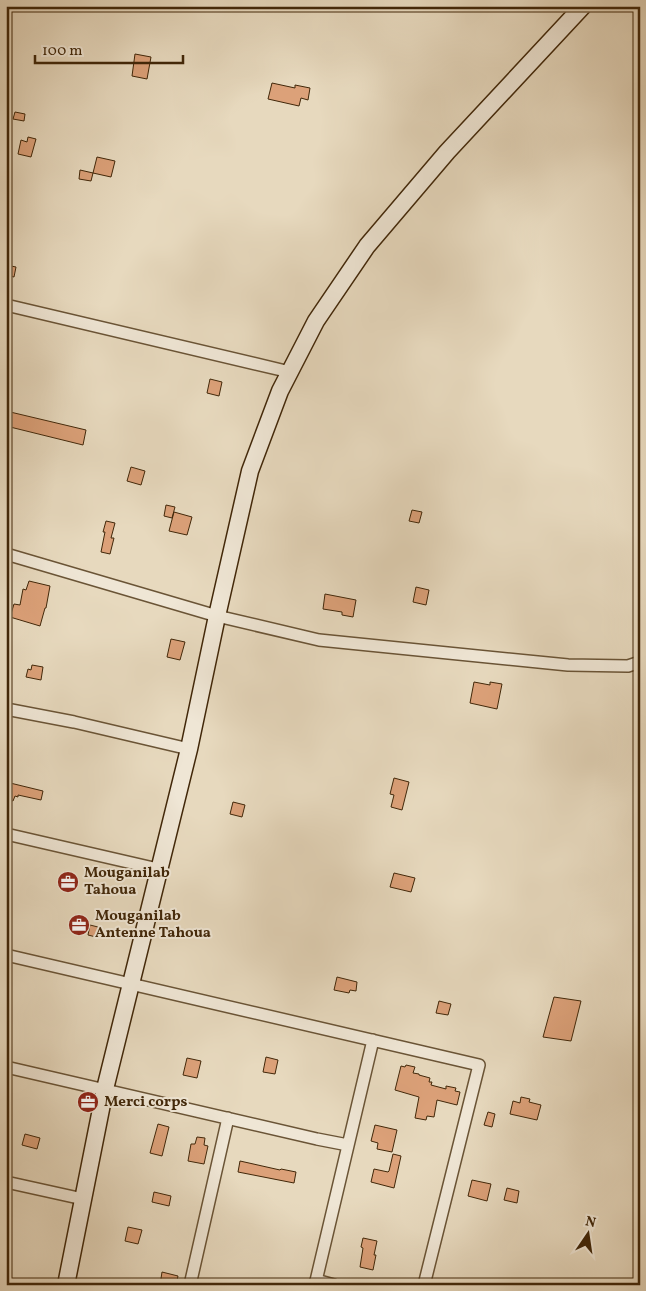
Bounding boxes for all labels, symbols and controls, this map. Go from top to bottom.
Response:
scale bar [35,32,182,64]
text: 100 m [42,41,82,62]
place label: Mouganilab Tahoua [84,863,170,901]
office icon: Mouganilab Tahoua [56,870,80,894]
place label: Mouganilab Antenne Tahoua [95,906,211,944]
office icon: Mouganilab Antenne Tahoua [67,913,91,937]
office icon: Merci corps [76,1090,100,1114]
place label: Merci corps [104,1092,187,1113]
north arrow [564,1208,614,1258]
text: N [583,1212,598,1233]

